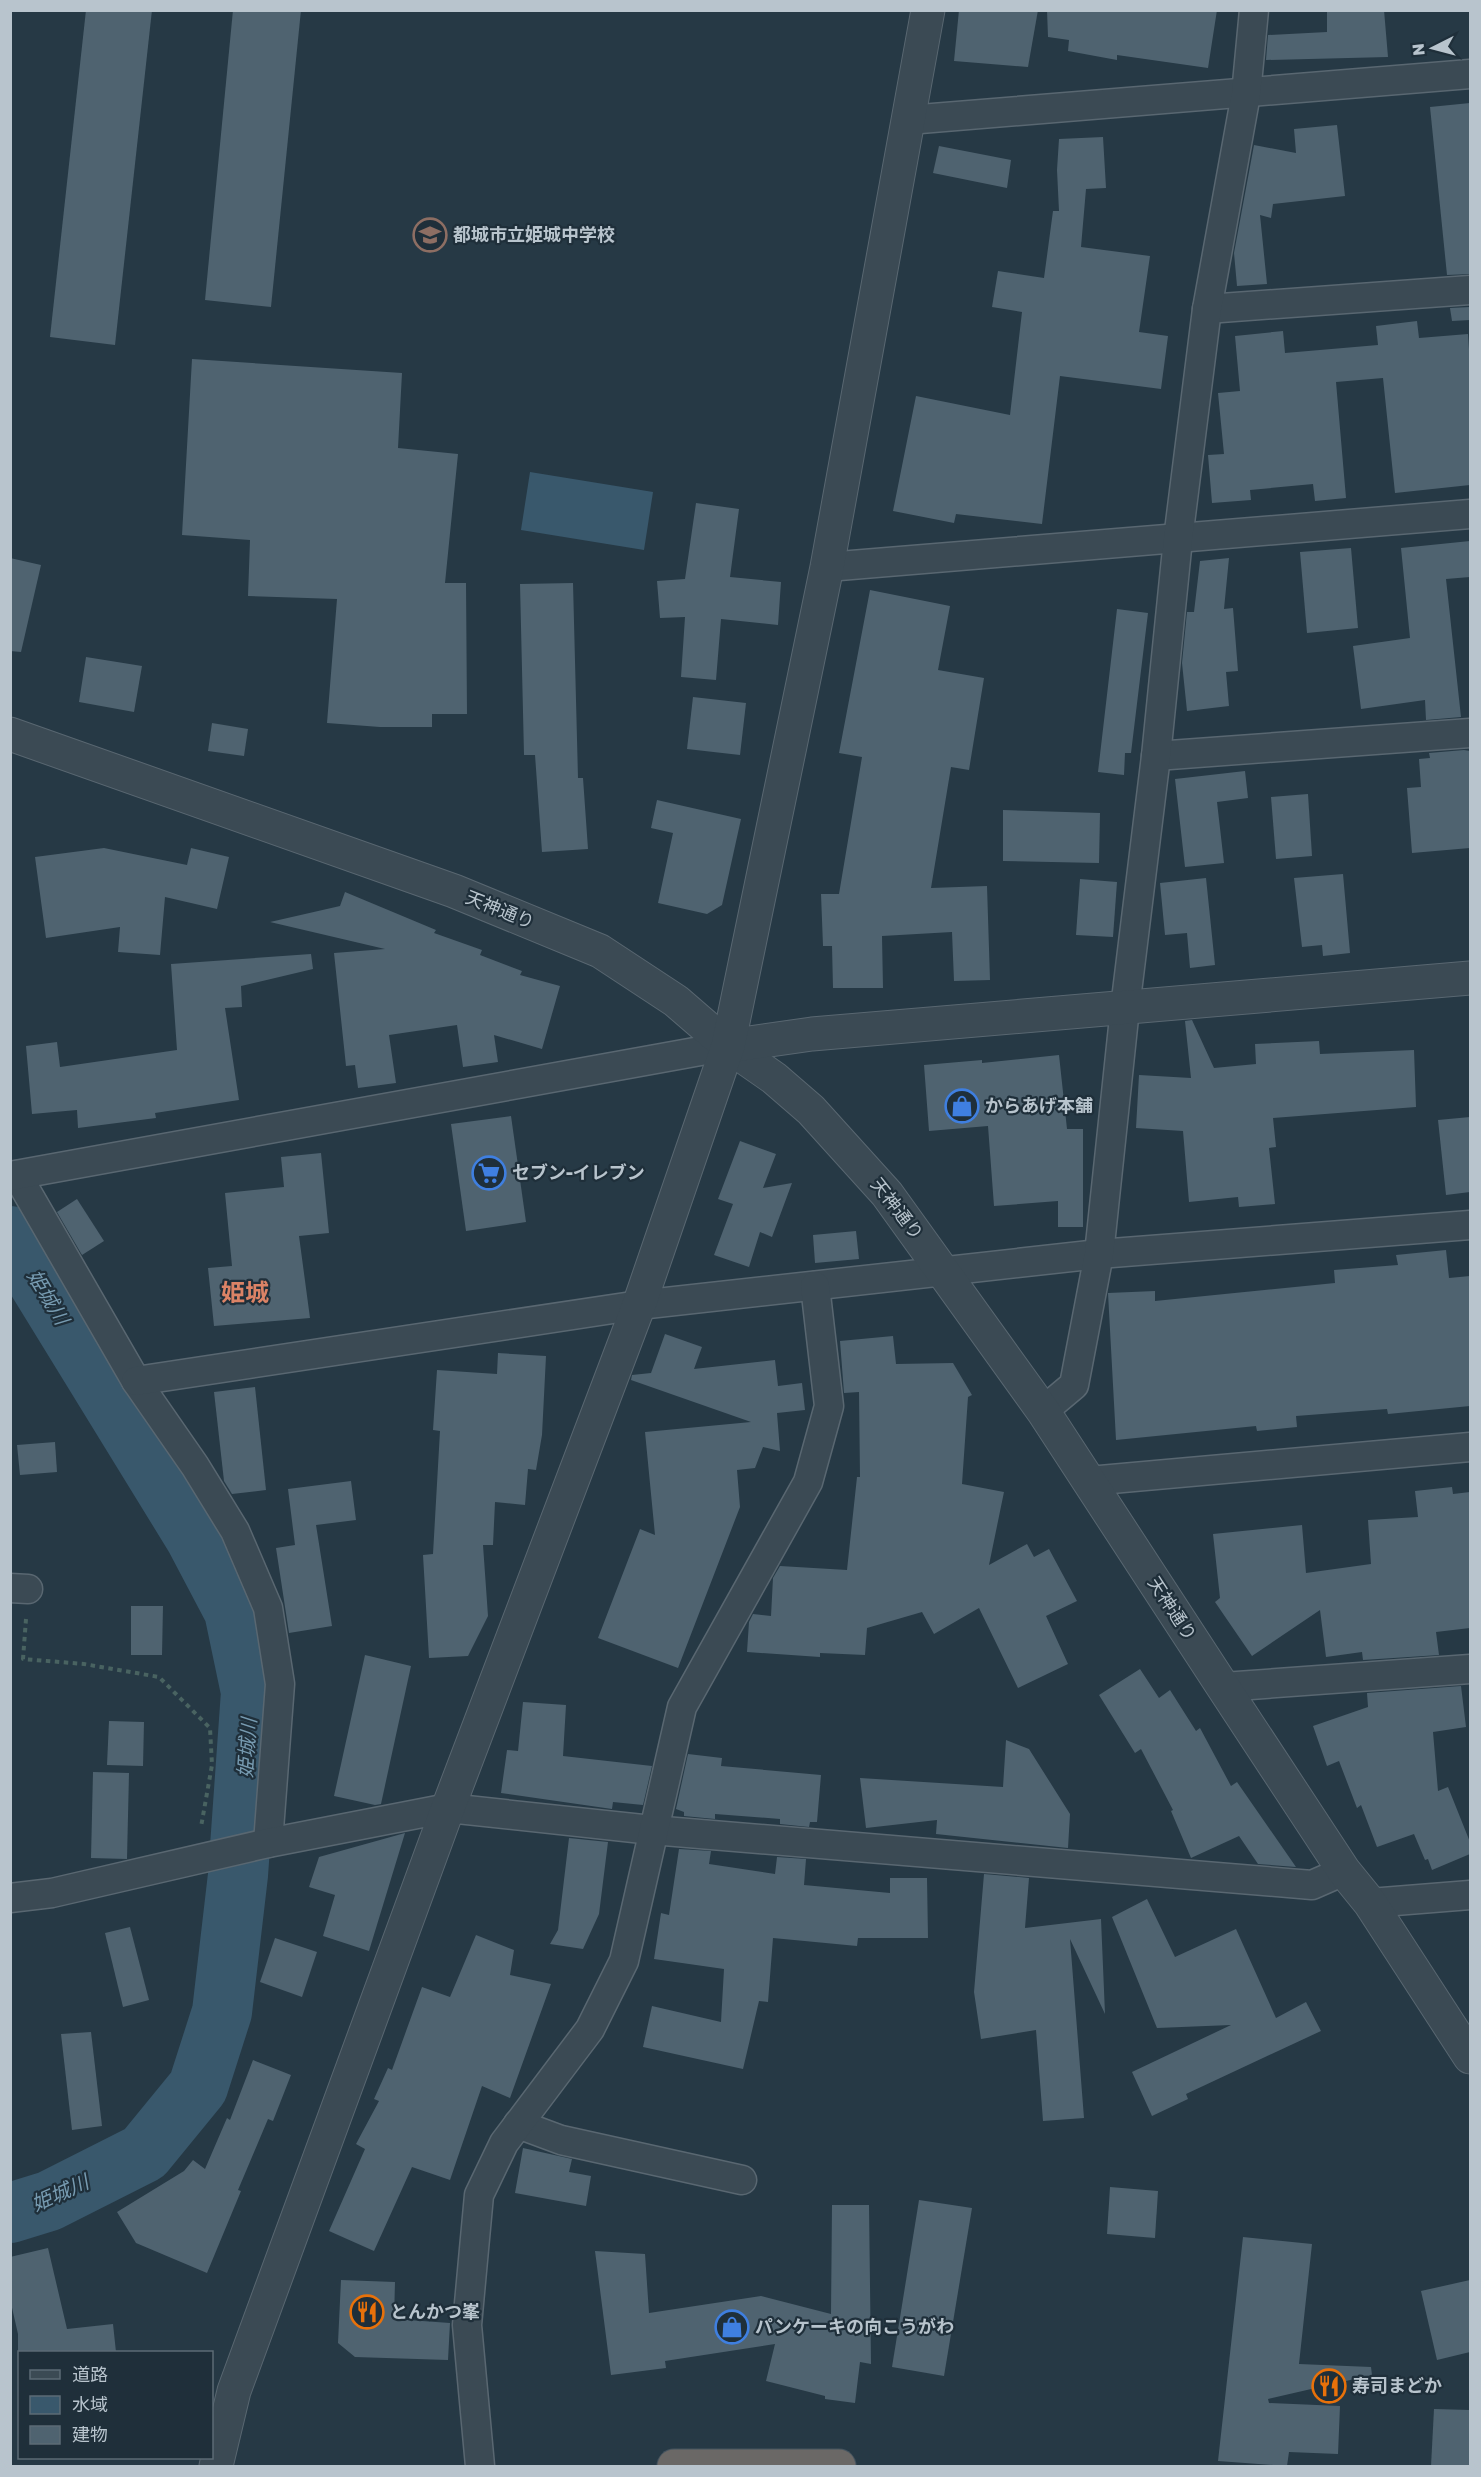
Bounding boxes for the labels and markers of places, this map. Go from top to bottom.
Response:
school or university icon: 都城市立姫城中学校 [412,217,448,253]
place label: 都城市立姫城中学校 [453,223,615,245]
shop icon: からあげ本舗 [944,1088,980,1124]
place label: からあげ本舗 [985,1094,1093,1116]
supermarket icon: セブン-イレブン [471,1155,507,1191]
place label: セブン-イレブン [512,1161,645,1183]
restaurant icon: とんかつ峯 [349,2294,385,2330]
place label: とんかつ峯 [390,2300,480,2322]
shop icon: パンケーキの向こうがわ [714,2309,750,2345]
place label: パンケーキの向こうがわ [755,2315,954,2337]
restaurant icon: 寿司まどか [1311,2368,1347,2404]
place label: 寿司まどか [1352,2374,1442,2396]

